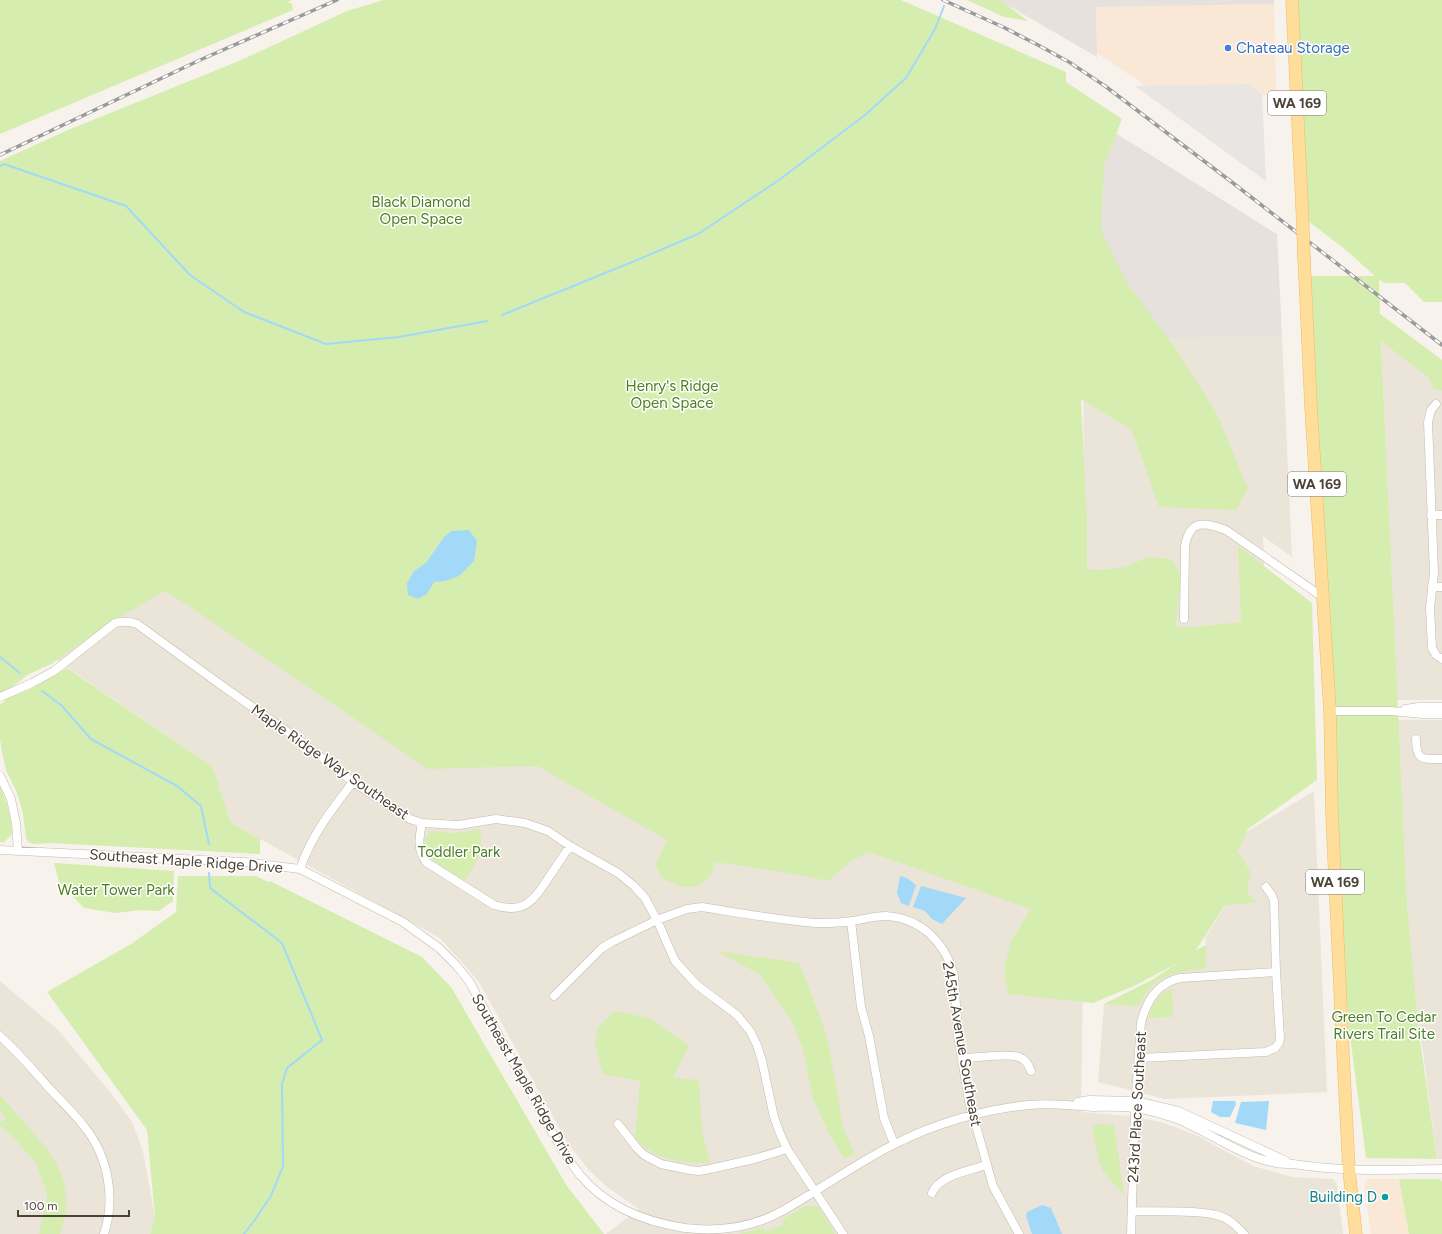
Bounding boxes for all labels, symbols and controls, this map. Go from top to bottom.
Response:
place label: Chateau Storage [1236,39,1350,57]
marker: Chateau Storage [1223,43,1233,53]
road number: WA 169 [1268,91,1326,115]
park label: Black Diamond Open Space [371,193,471,228]
park label: Henry's Ridge Open Space [625,377,719,412]
road number: WA 169 [1288,472,1346,496]
street label: Maple Ridge Way Southeast [248,701,413,824]
park label: Toddler Park [418,843,501,861]
street label: Southeast Maple Ridge Drive [89,845,283,877]
road number: WA 169 [1306,870,1364,894]
park label: Water Tower Park [58,881,175,899]
street label: 245th Avenue Southeast [939,960,985,1128]
street label: Southeast Maple Ridge Drive [468,991,580,1167]
park label: Green To Cedar Rivers Trail Site [1331,1008,1437,1043]
street label: 243rd Place Southeast [1124,1030,1150,1183]
place label: Building D [1309,1188,1377,1206]
scale bar [18,1192,129,1218]
marker: Building D [1380,1192,1390,1202]
text: 100 m [24,1199,58,1213]

